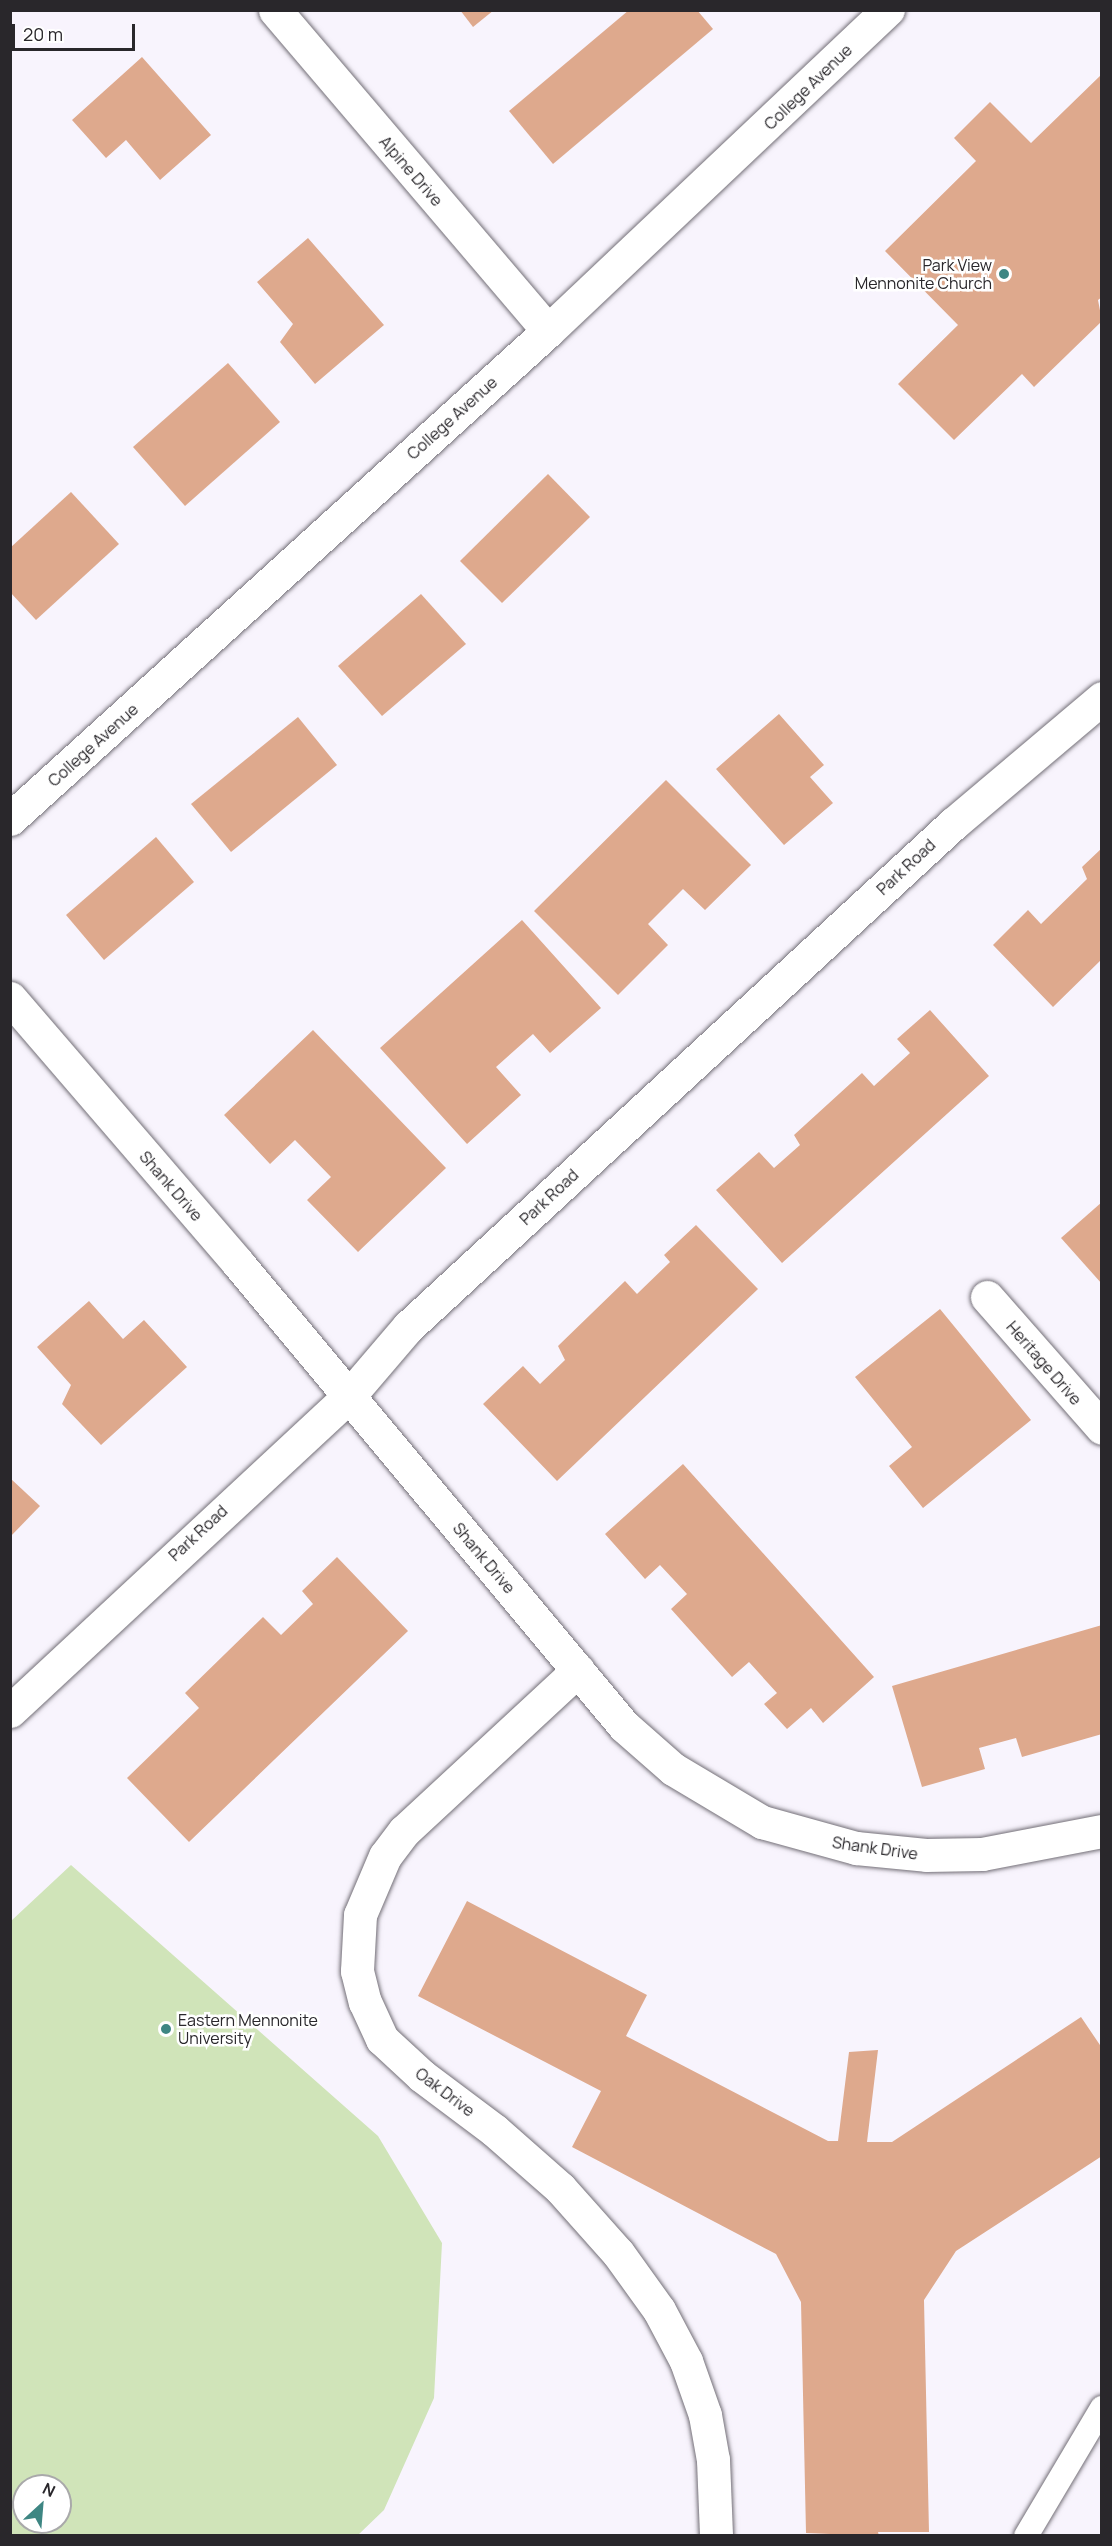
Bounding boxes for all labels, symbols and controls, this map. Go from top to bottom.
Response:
scale bar [15,12,138,50]
text: 20 m [23,22,63,46]
street label: College Avenue [760,40,856,134]
street label: Alpine Drive [375,132,447,210]
place label: Park View Mennonite Church [855,255,992,293]
marker: Park View Mennonite Church [997,267,1011,281]
street label: College Avenue [403,373,501,463]
street label: College Avenue [44,700,142,790]
street label: Park Road [873,835,939,899]
street label: Shank Drive [135,1147,207,1225]
street label: Park Road [516,1165,582,1229]
street label: Heritage Drive [1002,1317,1086,1409]
street label: Park Road [165,1501,231,1565]
street label: Shank Drive [449,1519,519,1597]
street label: Shank Drive [831,1832,919,1864]
place label: Eastern Mennonite University [178,2010,318,2048]
marker: Eastern Mennonite University [159,2022,173,2036]
street label: Oak Drive [412,2064,478,2120]
north arrow [12,2474,72,2534]
text: N [39,2477,59,2502]

